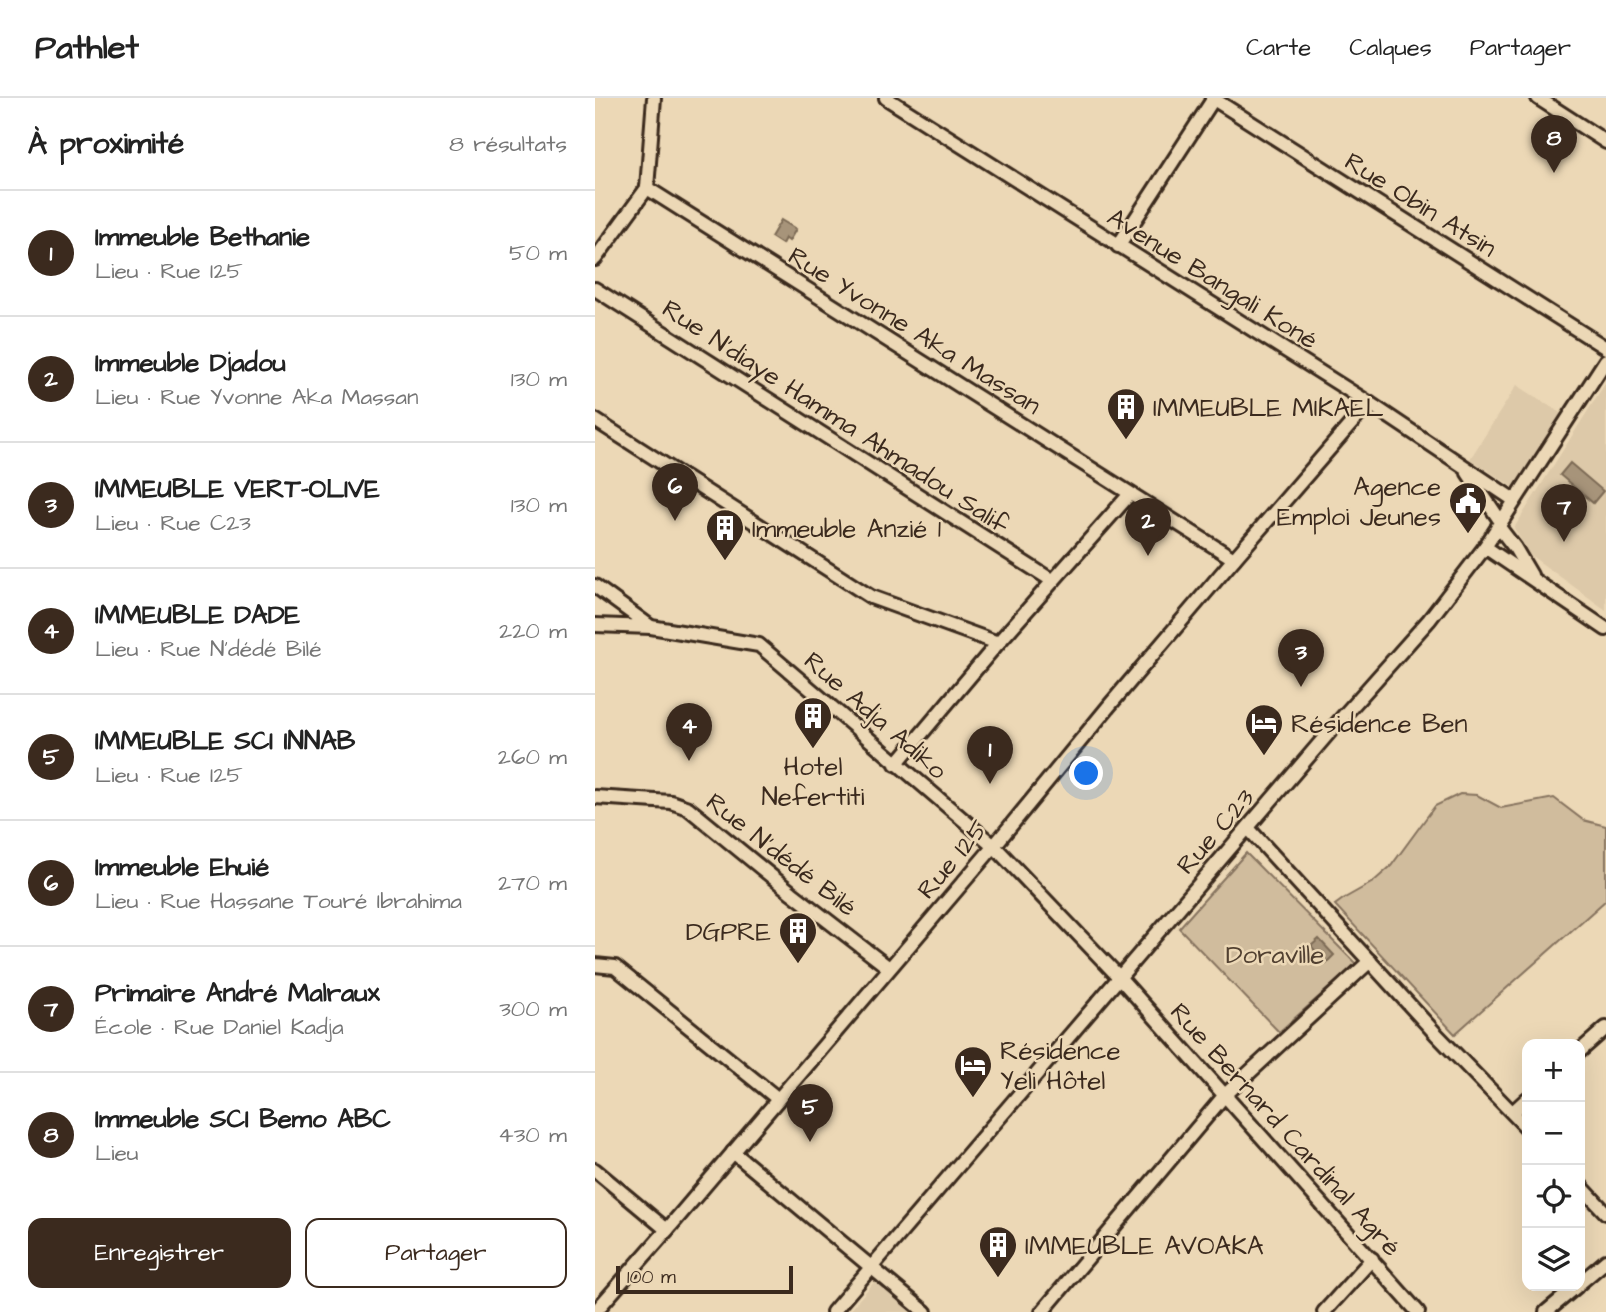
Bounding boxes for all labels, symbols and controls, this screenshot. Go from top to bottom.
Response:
text: Pathlet [35,25,139,71]
text: Carte [1246,31,1311,65]
text: Calques [1349,31,1432,65]
text: Partager [1470,31,1571,65]
pin: 8 [1531,115,1577,173]
text: À proximité [28,123,184,165]
text: 8 résultats [449,128,567,160]
street label: Rue Obin Atsin [1338,144,1503,266]
street label: Avenue Bangali Koné [1099,199,1325,360]
text: Immeuble Bethanie [95,219,310,255]
text: 1 [50,237,52,269]
text: 50 m [509,237,567,269]
street label: Rue Yvonne Aka Massan [781,238,1048,423]
text: Lieu · Rue I25 [95,255,243,287]
street label: Rue N'diaye Hamma Ahmadou Salif [654,291,1016,545]
text: Immeuble Djadou [95,345,286,381]
text: 2 [44,363,58,395]
text: 130 m [511,363,567,395]
text: Lieu · Rue Yvonne Aka Massan [95,381,419,413]
building icon: IMMEUBLE MIKAEL [1105,386,1147,441]
place label: IMMEUBLE MIKAEL [1153,390,1383,426]
pin: 6 [652,463,698,521]
place label: Agence Emploi Jeunes [1277,469,1441,535]
text: IMMEUBLE VERT-OLIVE [95,471,380,507]
public building icon: Agence Emploi Jeunes [1447,480,1489,535]
pin: 7 [1541,484,1587,542]
text: 3 [45,489,57,521]
text: 130 m [511,489,567,521]
pin: 2 [1125,498,1171,556]
text: Lieu · Rue C23 [95,507,251,539]
building icon: Immeuble Anzié 1 [704,507,746,562]
place label: Immeuble Anzié 1 [752,511,941,547]
text: IMMEUBLE DADE [95,597,300,633]
text: 4 [43,615,59,647]
text: 220 m [499,615,567,647]
pin: 3 [1278,629,1324,687]
text: Lieu · Rue N'dédé Bilé [95,633,322,665]
street label: Rue Adja Adiko [796,643,955,788]
building icon: Hotel Nefertiti [792,695,834,750]
hotel icon: Résidence Ben [1243,702,1285,757]
pin: 4 [666,703,712,761]
place label: Résidence Ben [1291,706,1467,742]
text: IMMEUBLE SCI INNAB [95,723,355,759]
pin: 1 [967,726,1013,784]
text: 5 [43,741,59,773]
text: 260 m [498,741,567,773]
place label: Hotel Nefertiti [761,749,865,815]
your location [1069,756,1103,790]
text: Lieu · Rue I25 [95,759,243,791]
street label: Rue C23 [1168,781,1263,882]
street label: Rue N'dédé Bilé [698,784,864,925]
street label: Rue I25 [909,812,997,907]
text: Immeuble Ehuié [95,849,269,885]
text: 6 [44,867,58,899]
text: 270 m [498,867,567,899]
text: Lieu · Rue Hassane Touré Ibrahima [95,885,462,917]
building icon: DGPRE [777,910,819,965]
place label: DGPRE [686,914,771,950]
park label: Doraville [1226,937,1324,973]
text: Primaire André Malraux [95,975,380,1011]
text: 7 [44,993,58,1025]
text: 300 m [499,993,567,1025]
street label: Rue Bernard Cardinal Agré [1160,995,1409,1266]
text: École · Rue Daniel Kadja [95,1011,344,1043]
place label: Résidence Yeli Hôtel [1000,1033,1121,1099]
map controls [1522,1039,1585,1291]
button: + [1522,1039,1585,1102]
hotel icon: Résidence Yeli Hôtel [952,1044,994,1099]
pin: 5 [787,1084,833,1142]
text: Immeuble SCI Bemo ABC [95,1101,391,1137]
button: − [1522,1102,1585,1165]
text: 8 [44,1119,58,1151]
text: 430 m [498,1119,567,1151]
text: Lieu [95,1137,139,1169]
button: locate [1522,1165,1585,1228]
button: Enregistrer [28,1218,291,1288]
button: Partager [305,1218,567,1288]
building icon: IMMEUBLE AVOAKA [977,1224,1019,1279]
place label: IMMEUBLE AVOAKA [1025,1228,1264,1264]
button: layers [1522,1228,1585,1291]
scale bar [616,1263,793,1295]
text: 100 m [627,1264,676,1291]

